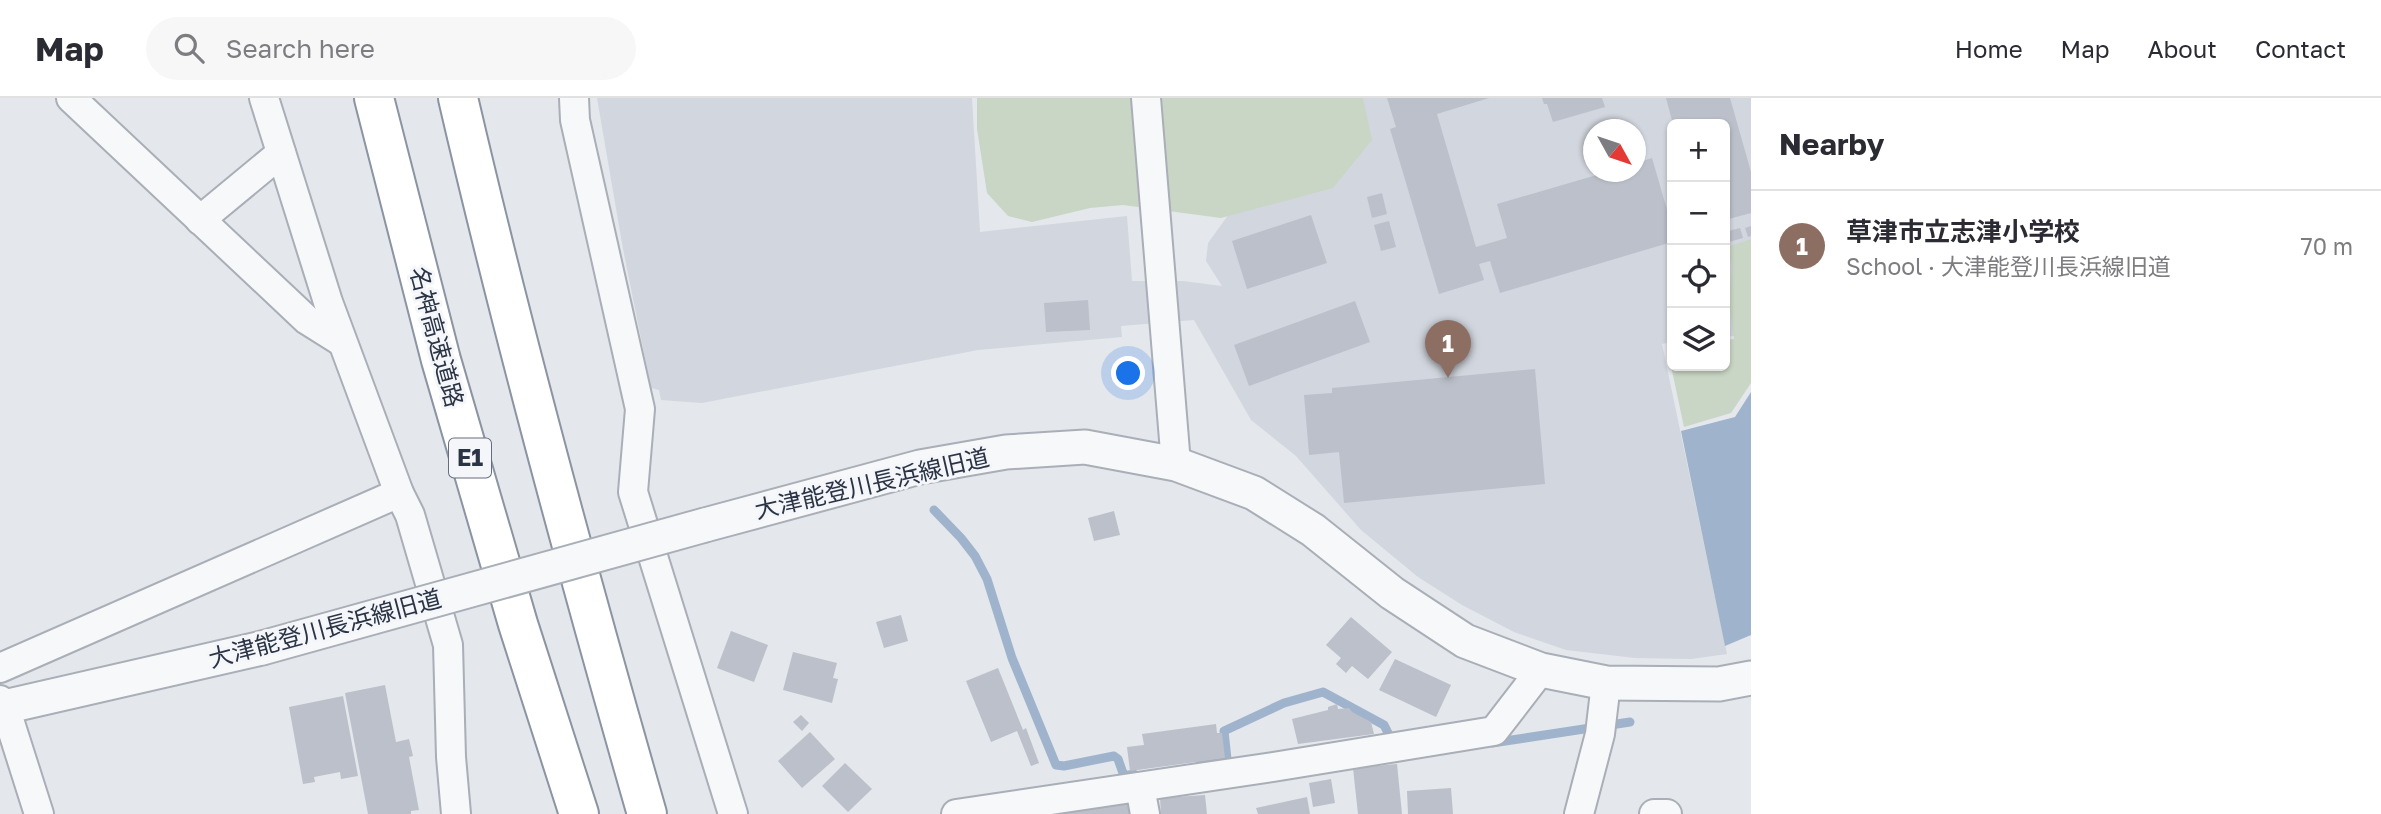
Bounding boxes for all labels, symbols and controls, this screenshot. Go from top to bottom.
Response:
search box [146,17,636,80]
text: Map [35,29,104,68]
icon: search [170,29,208,67]
text: Search here [226,33,375,64]
text: Home [1955,34,2023,63]
text: Map [2061,34,2110,63]
text: About [2148,34,2217,63]
text: Contact [2255,34,2346,63]
north arrow [1583,119,1646,182]
map controls [1667,119,1730,371]
button: + [1667,119,1730,182]
text: Nearby [1779,126,1884,162]
button: − [1667,182,1730,245]
text: 草津市立志津小学校 [1846,216,2080,247]
text: 1 [1796,232,1808,260]
text: 70 m [2300,232,2353,260]
button: locate [1667,245,1730,308]
text: School · 大津能登川長浜線旧道 [1846,252,2171,280]
street label: 名神高速道路 [405,263,470,410]
button: layers [1667,308,1730,371]
pin: 1 [1425,320,1471,378]
your location [1111,356,1145,390]
road number: E1 [449,438,491,478]
street label: 大津能登川長浜線旧道 [751,441,992,524]
street label: 大津能登川長浜線旧道 [205,582,444,673]

